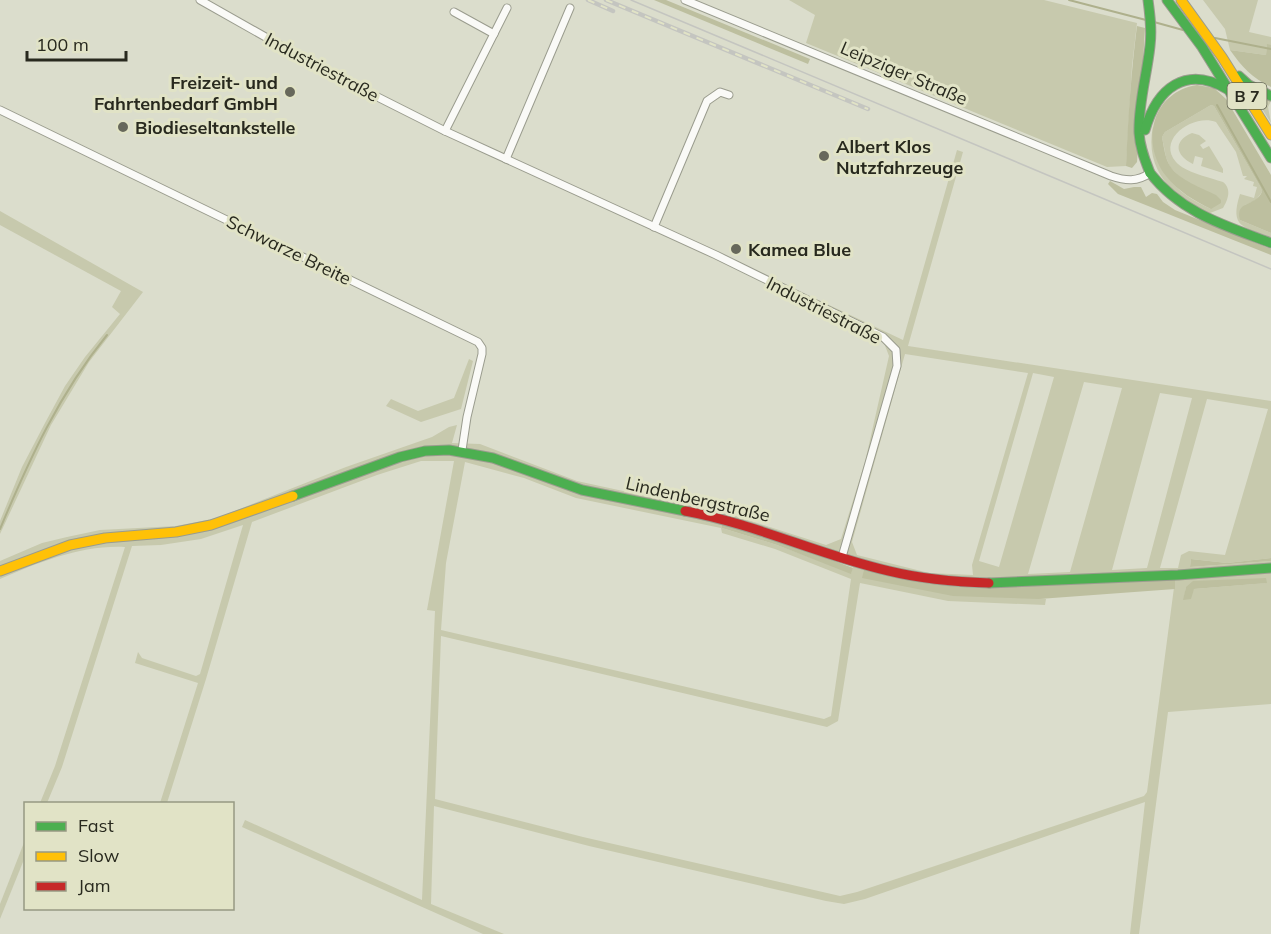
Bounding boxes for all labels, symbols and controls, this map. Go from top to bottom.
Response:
scale bar [27,24,126,62]
street label: Industriestraße [261,27,383,107]
text: 100 m [36,33,89,56]
street label: Leipziger Straße [837,36,971,110]
place label: Freizeit- und Fahrtenbedarf GmbH [94,71,278,115]
road number: B 7 [1228,83,1266,109]
marker: Freizeit- und Fahrtenbedarf GmbH [283,85,297,99]
place label: Biodieseltankstelle [135,116,296,139]
marker: Biodieseltankstelle [116,120,130,134]
place label: Albert Klos Nutzfahrzeuge [836,135,963,179]
marker: Albert Klos Nutzfahrzeuge [817,149,831,163]
street label: Schwarze Breite [223,210,355,290]
place label: Kamea Blue [748,238,851,261]
marker: Kamea Blue [729,242,743,256]
street label: Industriestraße [763,271,885,349]
street label: Lindenbergstraße [624,471,772,527]
legend [24,802,234,910]
text: Fast [78,814,114,837]
text: Slow [78,844,120,867]
text: Jam [78,874,111,897]

